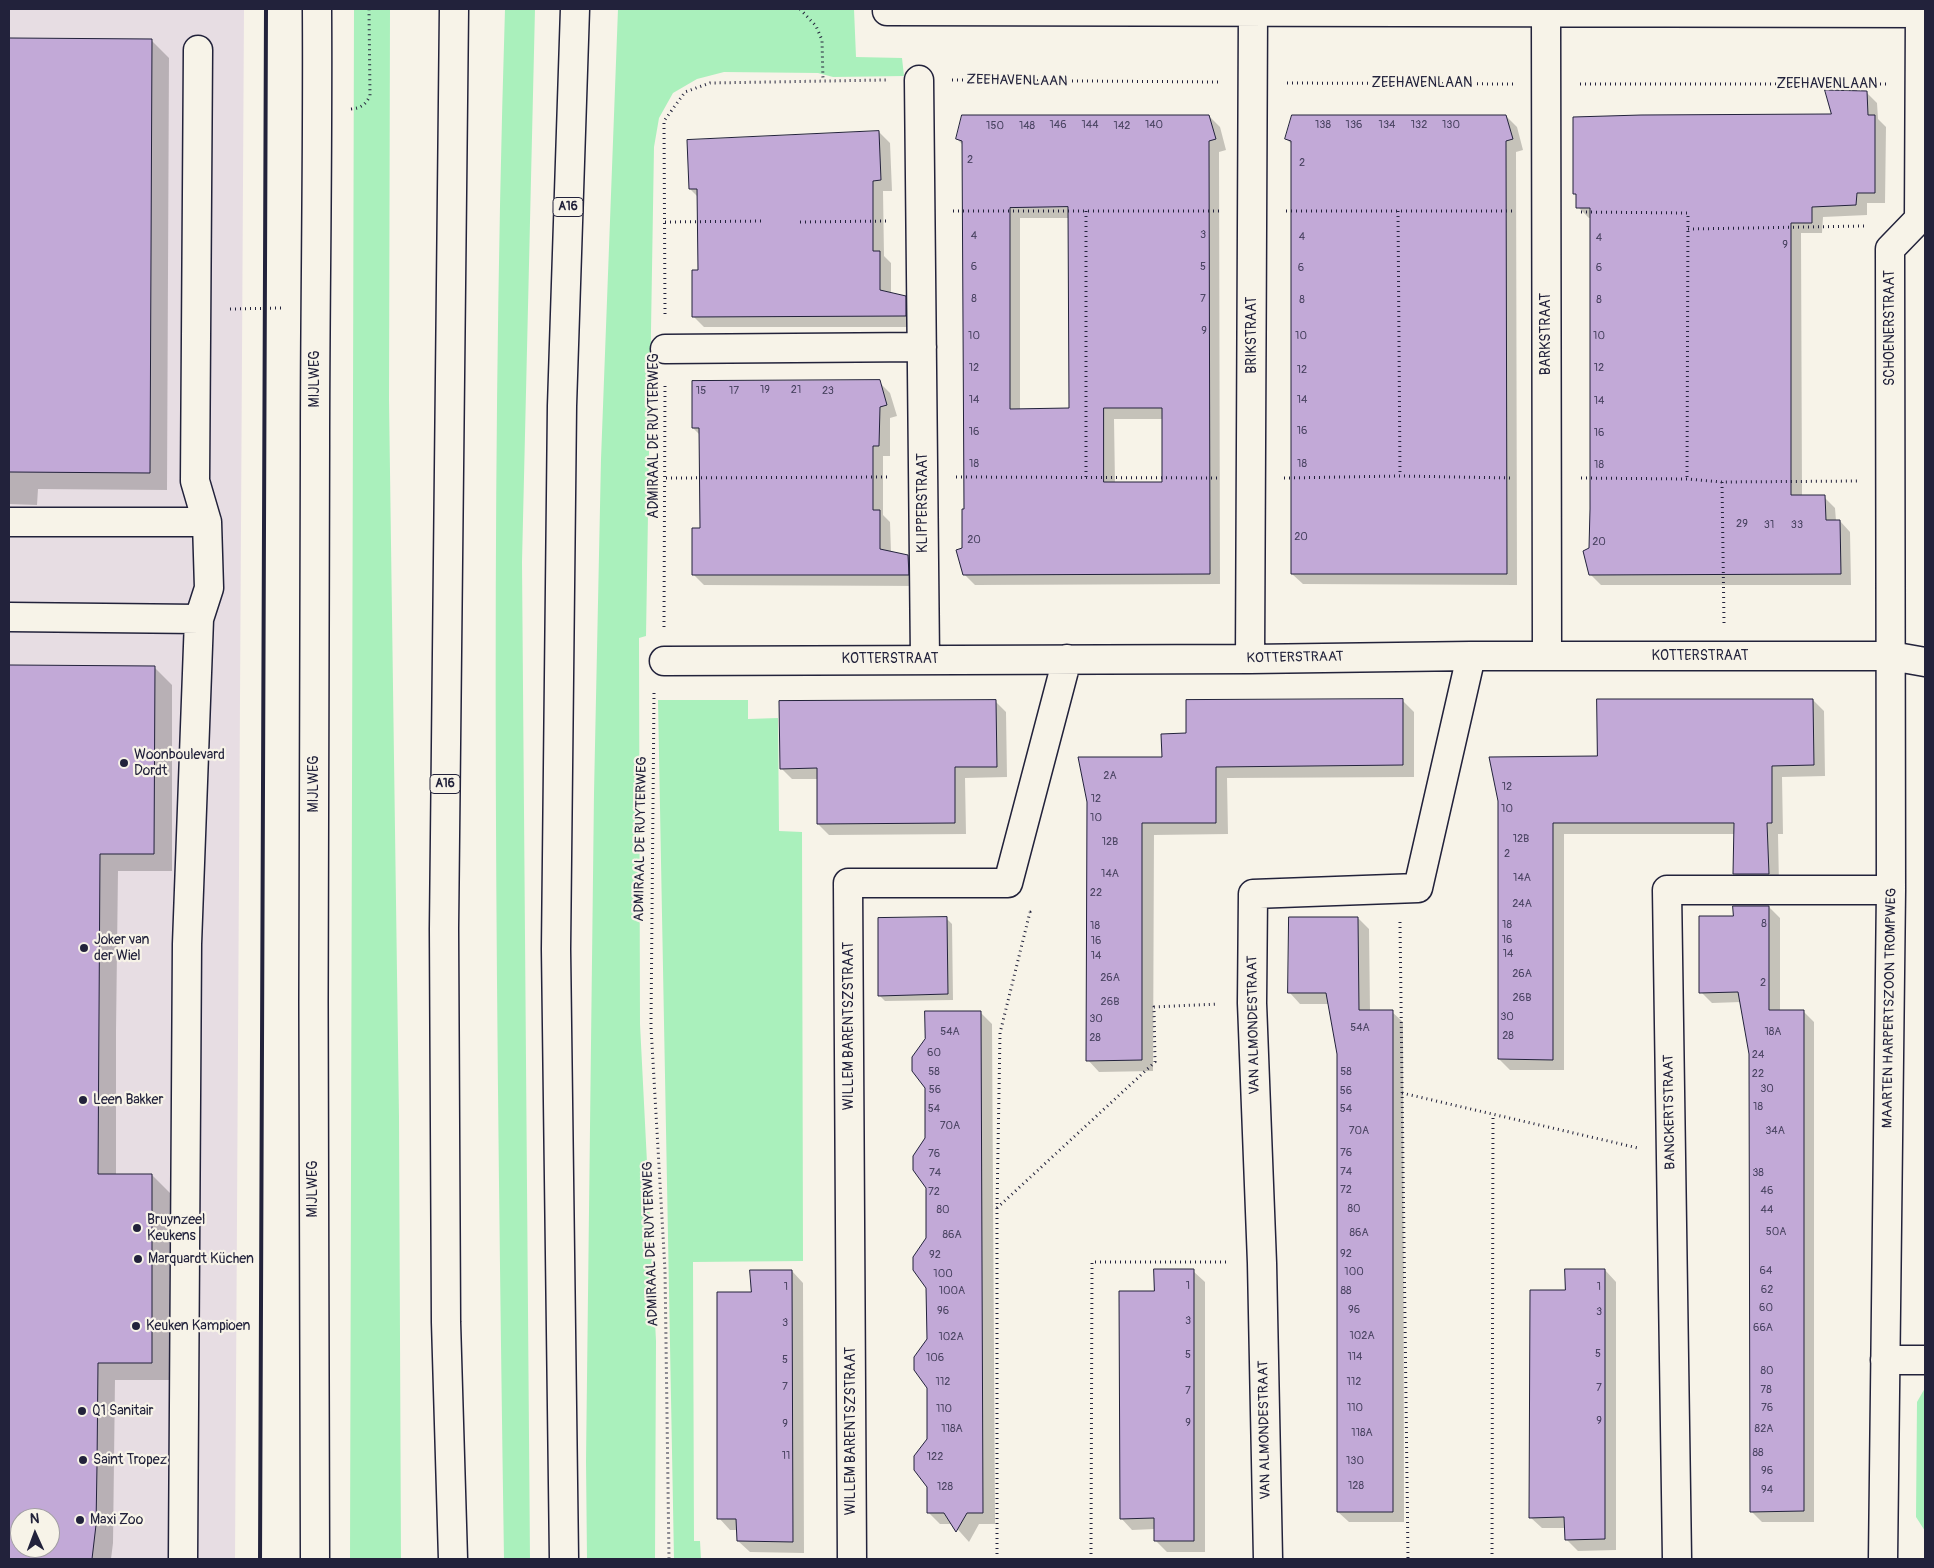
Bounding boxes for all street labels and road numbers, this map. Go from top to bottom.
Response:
street label: ZEEHAVENLAAN [966,72,1068,90]
street label: ZEEHAVENLAAN [1371,75,1473,91]
street label: ZEEHAVENLAAN [1776,76,1878,92]
road number: A16 [553,198,583,216]
street label: SCHOENERSTRAAT [1882,270,1898,386]
street label: BARKSTRAAT [1538,293,1554,375]
street label: BRIKSTRAAT [1244,296,1260,374]
street label: MIJLWEG [307,350,323,408]
street label: ADMIRAAL DE RUYTERWEG [646,353,662,519]
street label: KLIPPERSTRAAT [915,453,931,553]
street label: KOTTERSTRAAT [1651,648,1749,664]
street label: KOTTERSTRAAT [1246,649,1344,667]
street label: KOTTERSTRAAT [841,651,939,667]
street label: MIJLWEG [306,755,322,813]
street label: ADMIRAAL DE RUYTERWEG [631,756,651,922]
road number: A16 [430,774,460,794]
street label: MAARTEN HARPERTSZOON TROMPWEG [1880,888,1900,1128]
street label: WILLEM BARENTSZSTRAAT [841,942,857,1110]
street label: VAN ALMONDESTRAAT [1244,955,1264,1095]
street label: BANCKERTSTRAAT [1661,1054,1679,1170]
street label: MIJLWEG [305,1160,321,1218]
street label: ADMIRAAL DE RUYTERWEG [640,1161,662,1327]
street label: WILLEM BARENTSZSTRAAT [843,1347,859,1515]
street label: VAN ALMONDESTRAAT [1255,1360,1275,1500]

